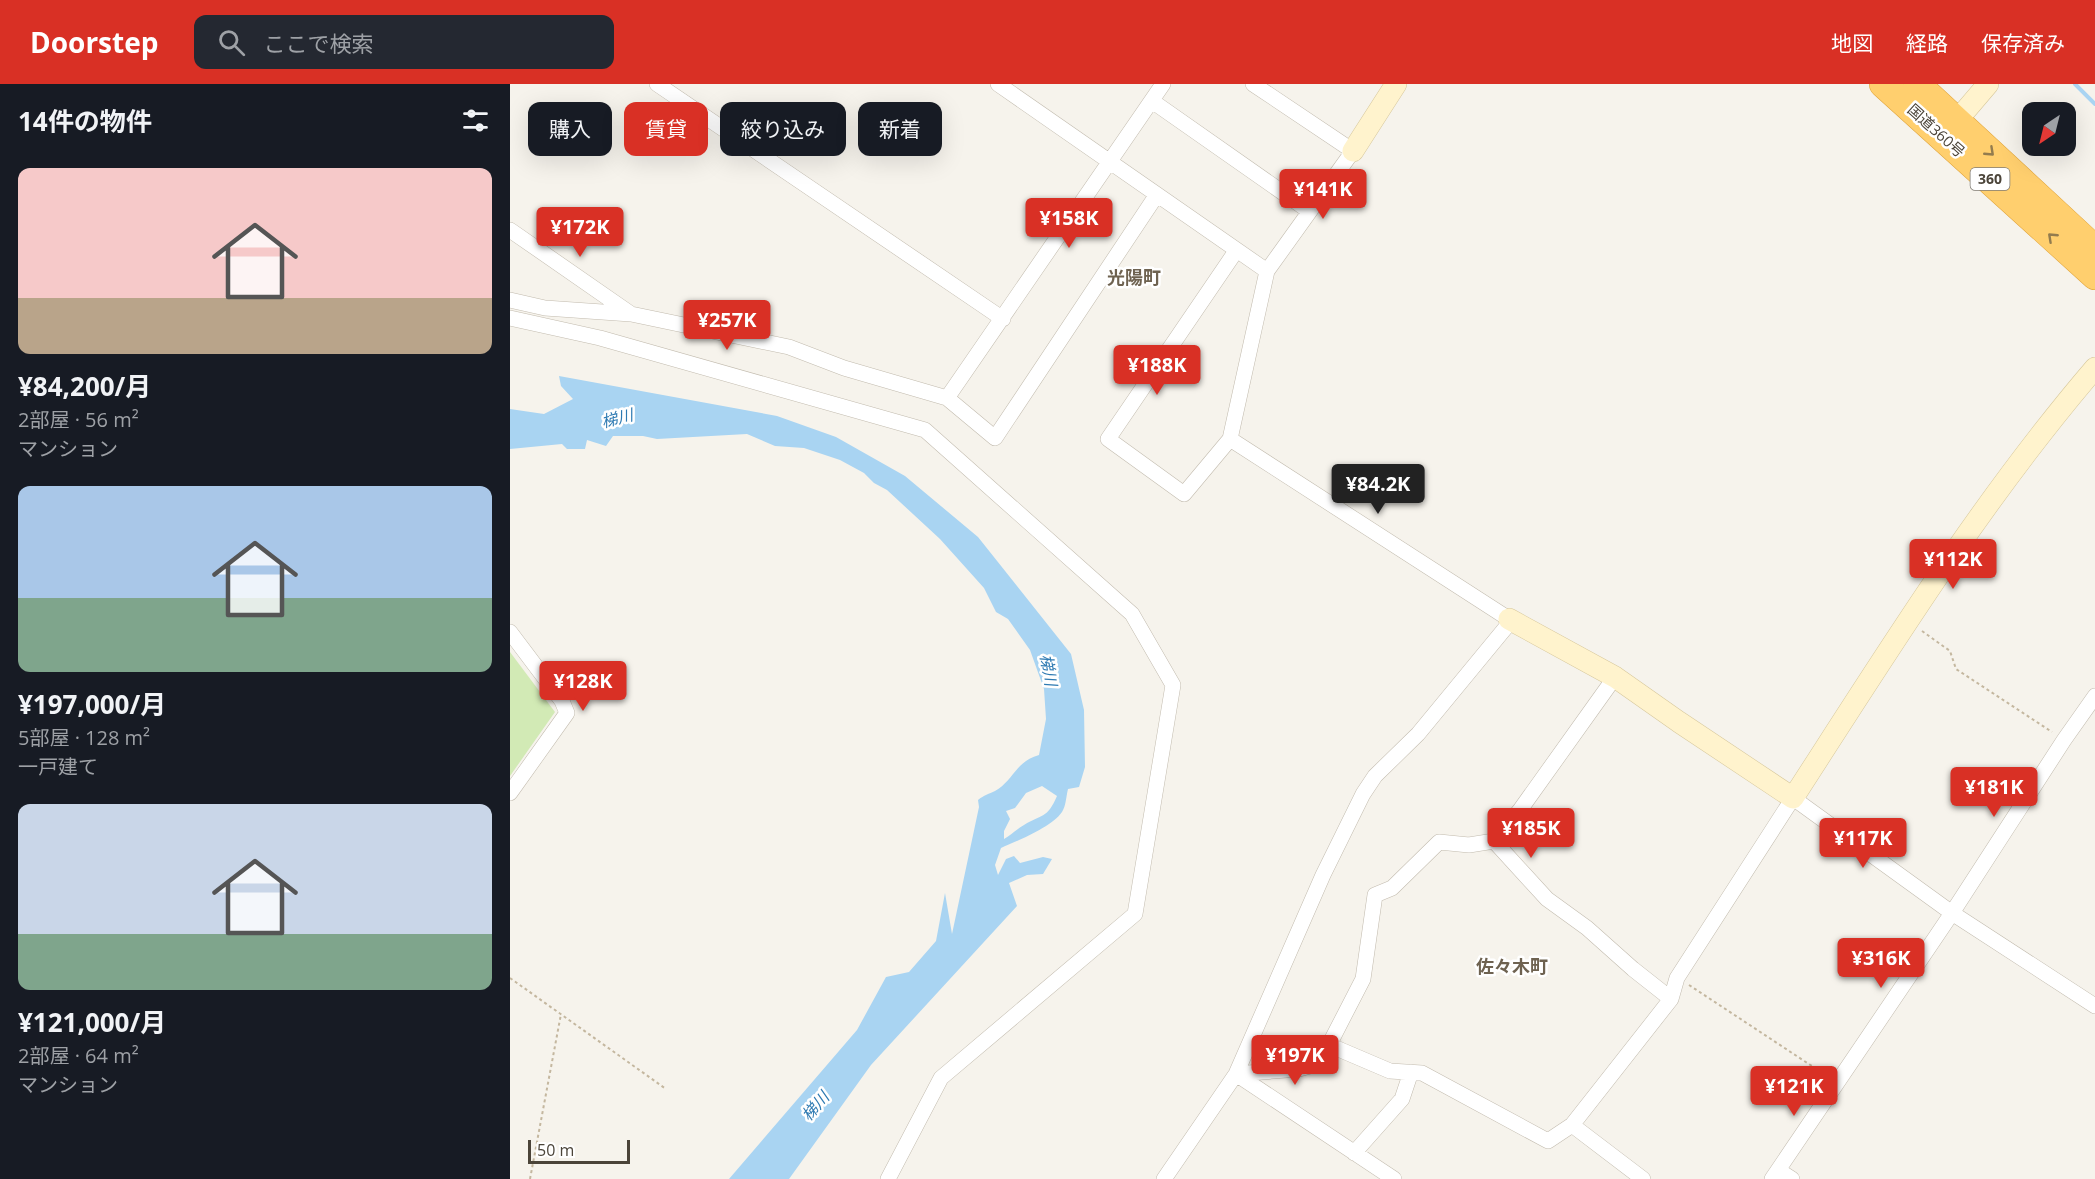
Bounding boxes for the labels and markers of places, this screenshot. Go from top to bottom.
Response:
pin: ¥141K [1281,169,1365,220]
pin: ¥158K [1027,198,1111,249]
pin: ¥172K [538,207,622,258]
pin: ¥257K [685,300,769,351]
pin: ¥188K [1115,345,1199,396]
pin: ¥84.2K [1329,464,1427,515]
pin: ¥112K [1911,539,1995,590]
pin: ¥128K [541,661,625,712]
pin: ¥181K [1952,767,2036,818]
pin: ¥185K [1489,808,1573,859]
pin: ¥117K [1821,818,1905,869]
pin: ¥316K [1839,938,1923,989]
pin: ¥197K [1253,1035,1337,1086]
pin: ¥121K [1752,1066,1836,1117]

